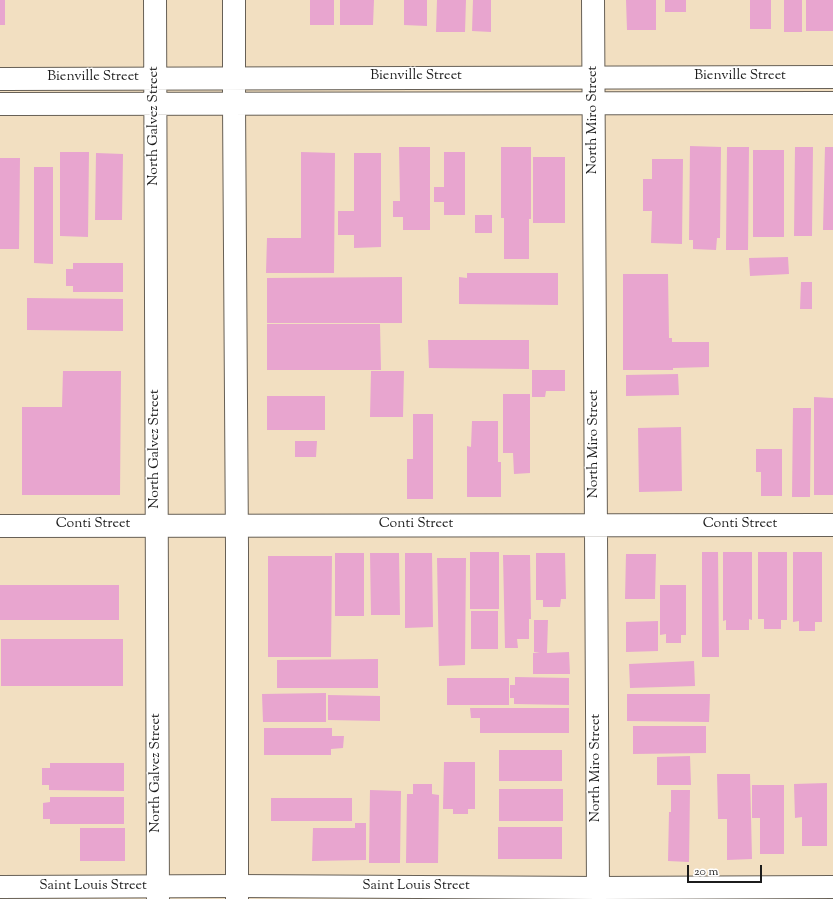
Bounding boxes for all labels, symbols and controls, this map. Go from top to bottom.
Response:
street label: North Galvez Street [147,66,163,186]
street label: North Miro Street [586,66,602,174]
street label: Bienville Street [370,69,462,85]
street label: Bienville Street [694,69,786,85]
street label: Bienville Street [47,70,139,86]
street label: North Galvez Street [148,389,164,509]
street label: North Miro Street [587,390,603,498]
street label: Conti Street [56,517,130,533]
street label: Conti Street [379,517,453,533]
street label: Conti Street [703,517,777,533]
street label: North Galvez Street [149,713,165,833]
street label: North Miro Street [589,714,605,822]
scale bar [689,857,764,883]
text: 20 m [694,863,718,881]
street label: Saint Louis Street [39,879,147,895]
street label: Saint Louis Street [362,879,470,895]

